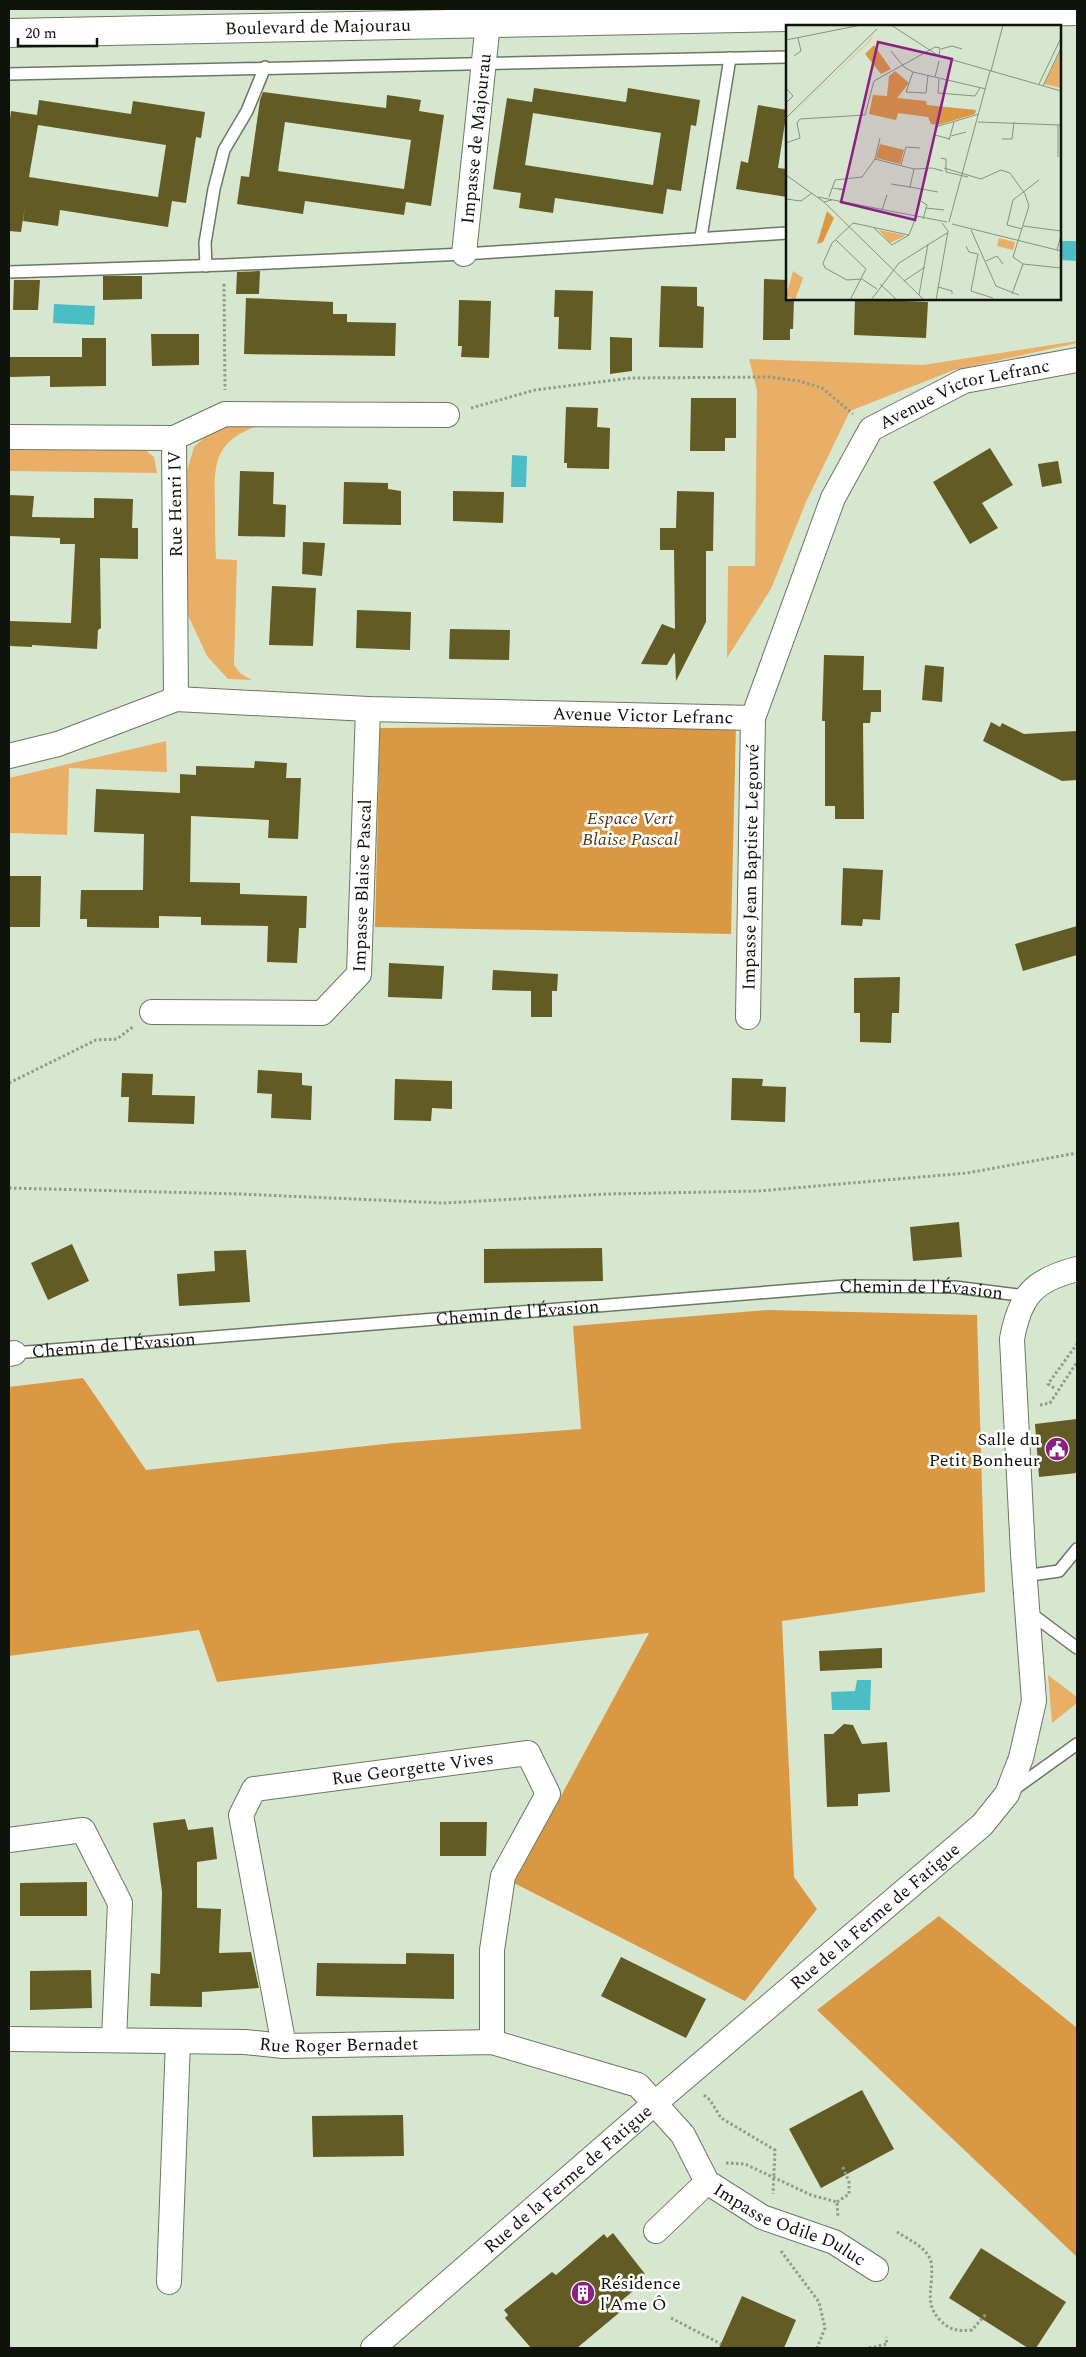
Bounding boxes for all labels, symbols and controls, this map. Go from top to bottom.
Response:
street label: Boulevard de Majourau [225,12,411,43]
scale bar [18,15,96,47]
text: 20 m [25,22,57,45]
inset map [786,25,1061,300]
street label: Impasse de Majourau [454,52,499,225]
street label: Avenue Victor Lefranc [874,352,1052,437]
street label: Rue Henri IV [161,450,190,558]
street label: Avenue Victor Lefranc [552,700,734,732]
street label: Impasse Jean Baptiste Legouvé [735,743,767,991]
street label: Impasse Blaise Pascal [346,799,379,973]
park label: Espace Vert Blaise Pascal [582,805,678,853]
street label: Chemin de l'Évasion [839,1273,1005,1307]
street label: Chemin de l'Évasion [434,1293,600,1333]
street label: Chemin de l'Évasion [31,1325,197,1366]
place label: Salle du Petit Bonheur [929,1426,1040,1474]
public building icon: Salle du Petit Bonheur [1044,1436,1070,1462]
street label: Rue Georgette Vives [330,1745,495,1793]
street label: Rue de la Ferme de Fatigue [784,1836,966,1997]
street label: Rue Roger Bernadet [258,2030,419,2060]
street label: Rue de la Ferme de Fatigue [478,2098,658,2260]
street label: Impasse Odile Duluc [708,2176,871,2273]
place label: Résidence l'Ame Ô [600,2270,681,2318]
building icon: Résidence l'Ame Ô [570,2280,596,2306]

